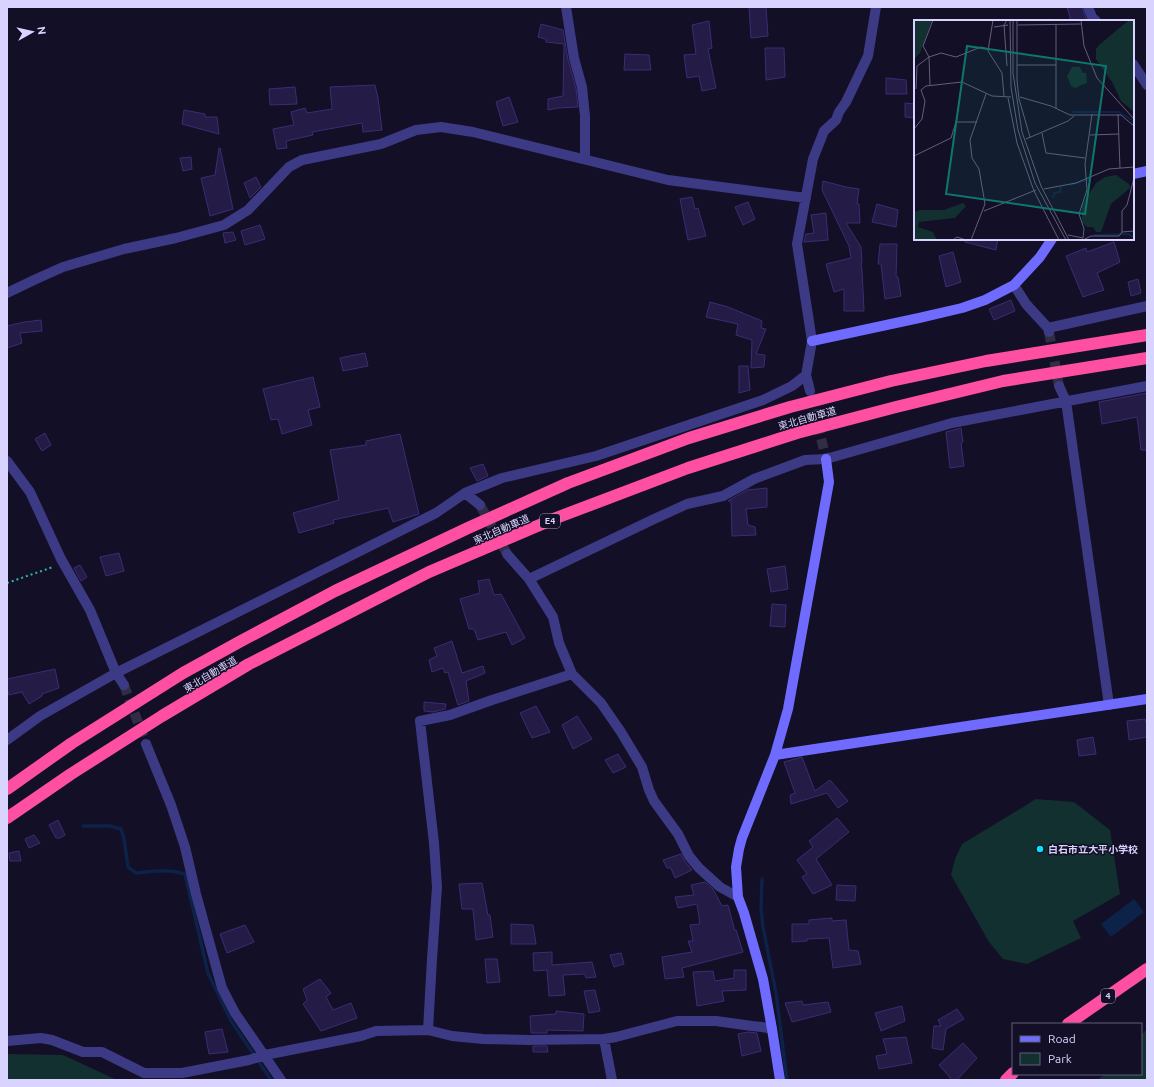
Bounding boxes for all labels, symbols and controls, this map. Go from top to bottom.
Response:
north arrow [12,12,52,52]
inset map [914,20,1134,240]
text: N [35,26,48,36]
street label: 東北自動車道 [777,405,837,432]
street label: 東北自動車道 [471,513,531,546]
road number: E4 [540,514,560,528]
street label: 東北自動車道 [182,654,239,695]
marker: 白石市立大平小学校 [1035,844,1045,854]
place label: 白石市立大平小学校 [1048,844,1138,855]
road number: 4 [1101,989,1115,1003]
legend [1012,1023,1142,1075]
text: Road [1048,1032,1076,1045]
text: Park [1048,1052,1072,1065]

